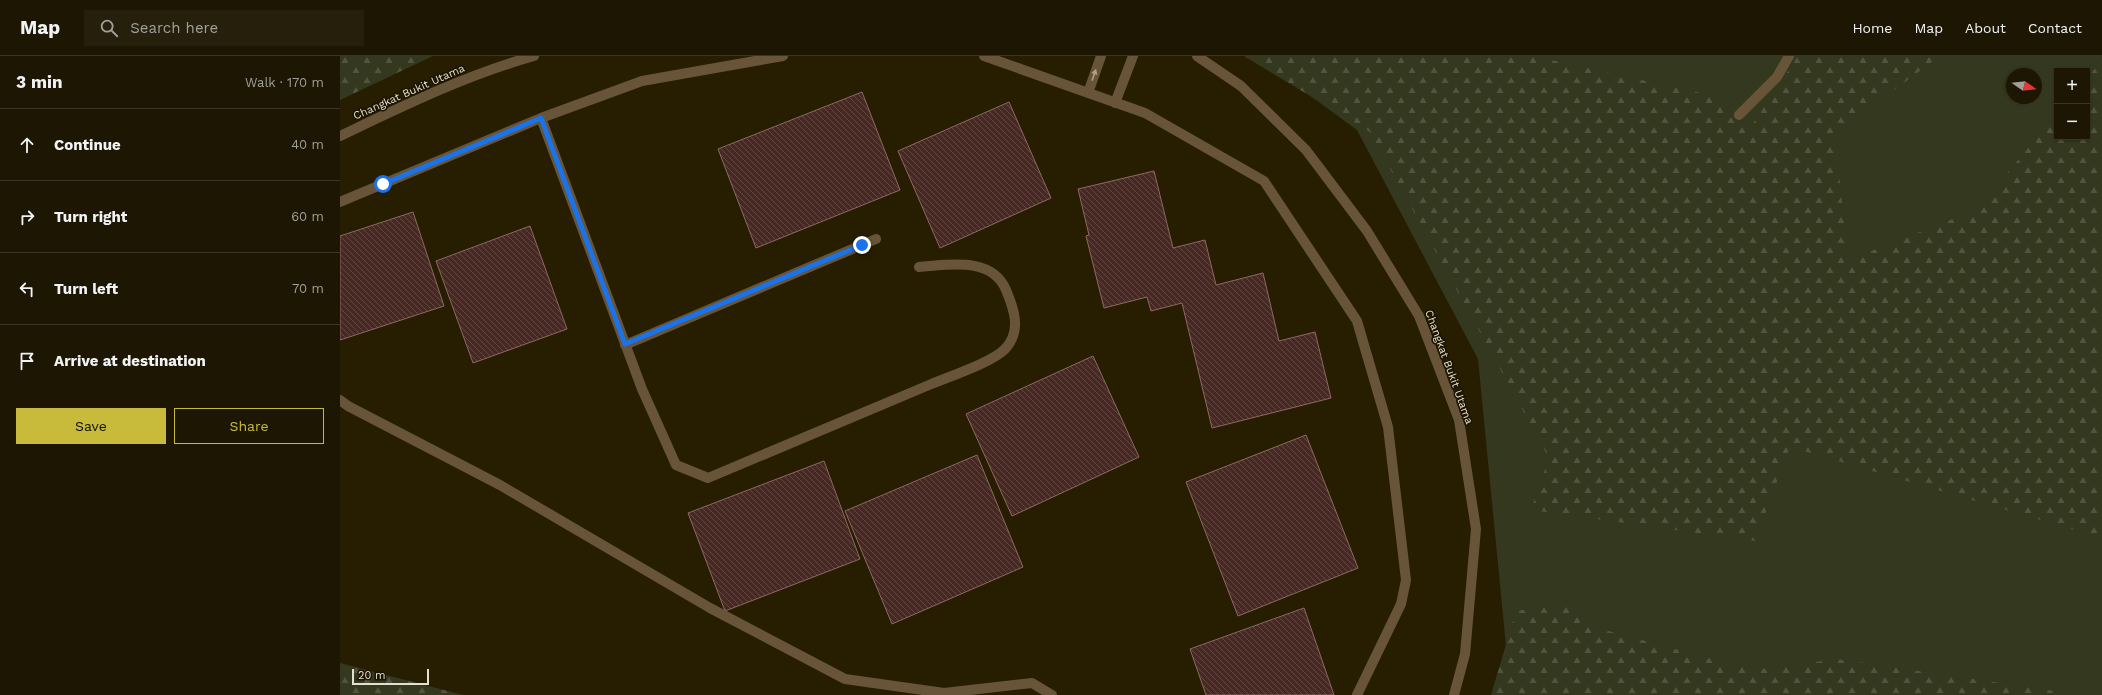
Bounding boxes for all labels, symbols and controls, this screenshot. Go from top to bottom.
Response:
search box [84,10,364,46]
text: Map [20,16,60,39]
icon: search [98,17,120,39]
text: Search here [130,19,218,37]
text: Home [1852,20,1892,36]
text: Map [1914,20,1943,36]
text: About [1965,20,2006,36]
text: Contact [2028,20,2082,36]
street label: Changkat Bukit Utama [351,62,467,122]
one-way arrow [1092,68,1098,80]
north arrow [2006,68,2042,104]
map controls [2054,68,2090,140]
button: + [2054,68,2090,104]
text: 3 min [16,72,62,92]
text: Walk · 170 m [245,75,324,90]
button: − [2054,104,2090,140]
icon: ahead [16,134,38,156]
text: Continue [54,136,121,154]
text: 40 m [291,137,324,152]
route start [374,175,392,193]
icon: right [16,206,38,228]
text: Turn right [54,208,127,226]
text: 60 m [291,209,324,224]
route end [853,236,871,254]
icon: left [16,278,38,300]
text: Turn left [54,280,118,298]
text: 70 m [292,281,324,296]
street label: Changkat Bukit Utama [1422,308,1476,426]
icon: arrive [16,350,38,372]
text: Arrive at destination [54,352,206,370]
button: Save [16,408,166,444]
button: Share [174,408,324,444]
scale bar [352,667,429,686]
text: 20 m [358,669,386,682]

